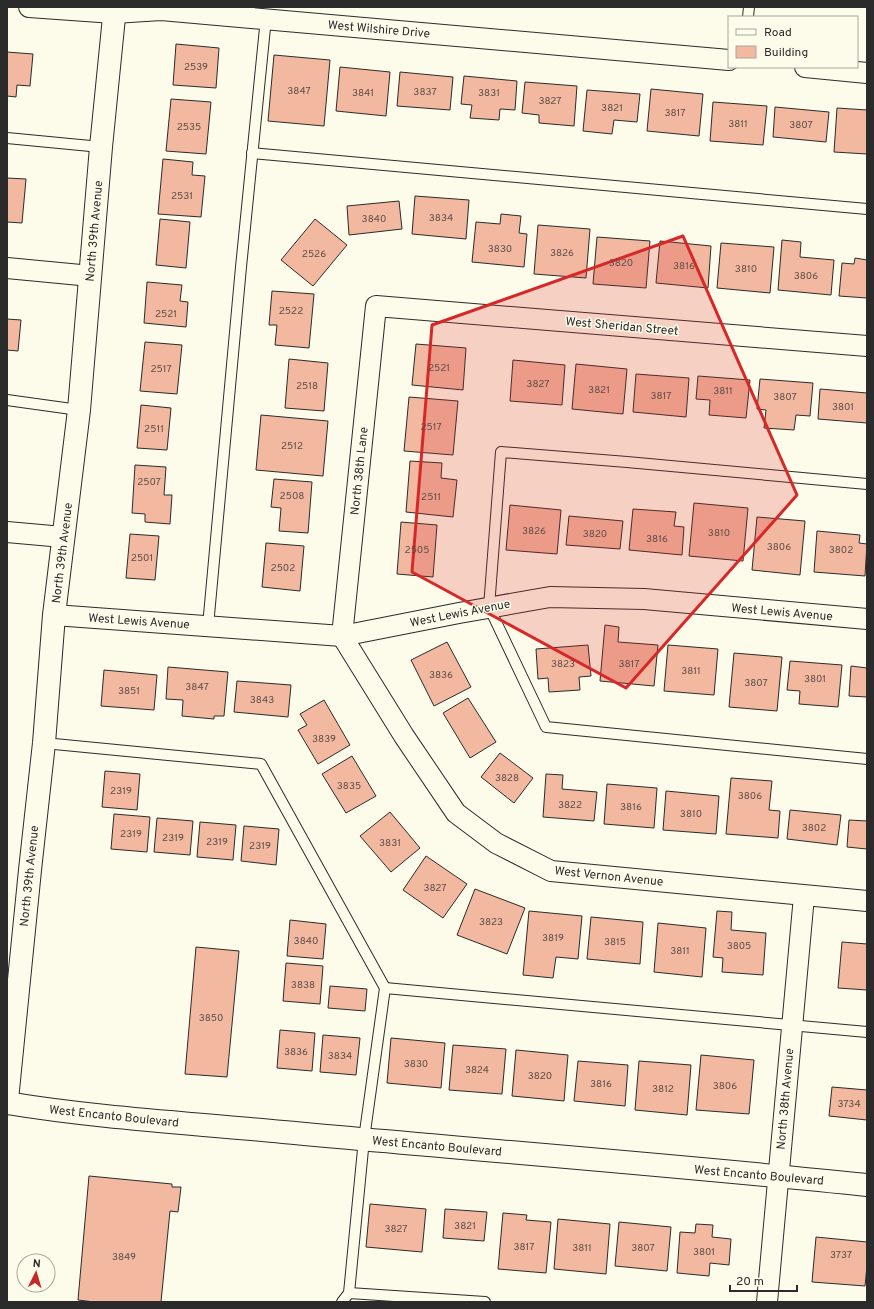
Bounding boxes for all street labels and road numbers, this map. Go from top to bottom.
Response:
street label: West Wilshire Drive [327,18,431,42]
street label: North 39th Avenue [83,180,107,282]
street label: West Sheridan Street [565,314,679,340]
street label: North 38th Lane [347,426,373,516]
street label: North 39th Avenue [49,502,77,604]
street label: West Lewis Avenue [409,596,512,632]
street label: West Lewis Avenue [731,601,833,625]
street label: West Lewis Avenue [88,610,190,634]
street label: North 39th Avenue [17,825,43,927]
street label: West Vernon Avenue [554,863,664,891]
street label: North 38th Avenue [774,1048,798,1150]
street label: West Encanto Boulevard [48,1102,179,1132]
street label: West Encanto Boulevard [371,1133,502,1161]
street label: West Encanto Boulevard [693,1162,824,1190]

